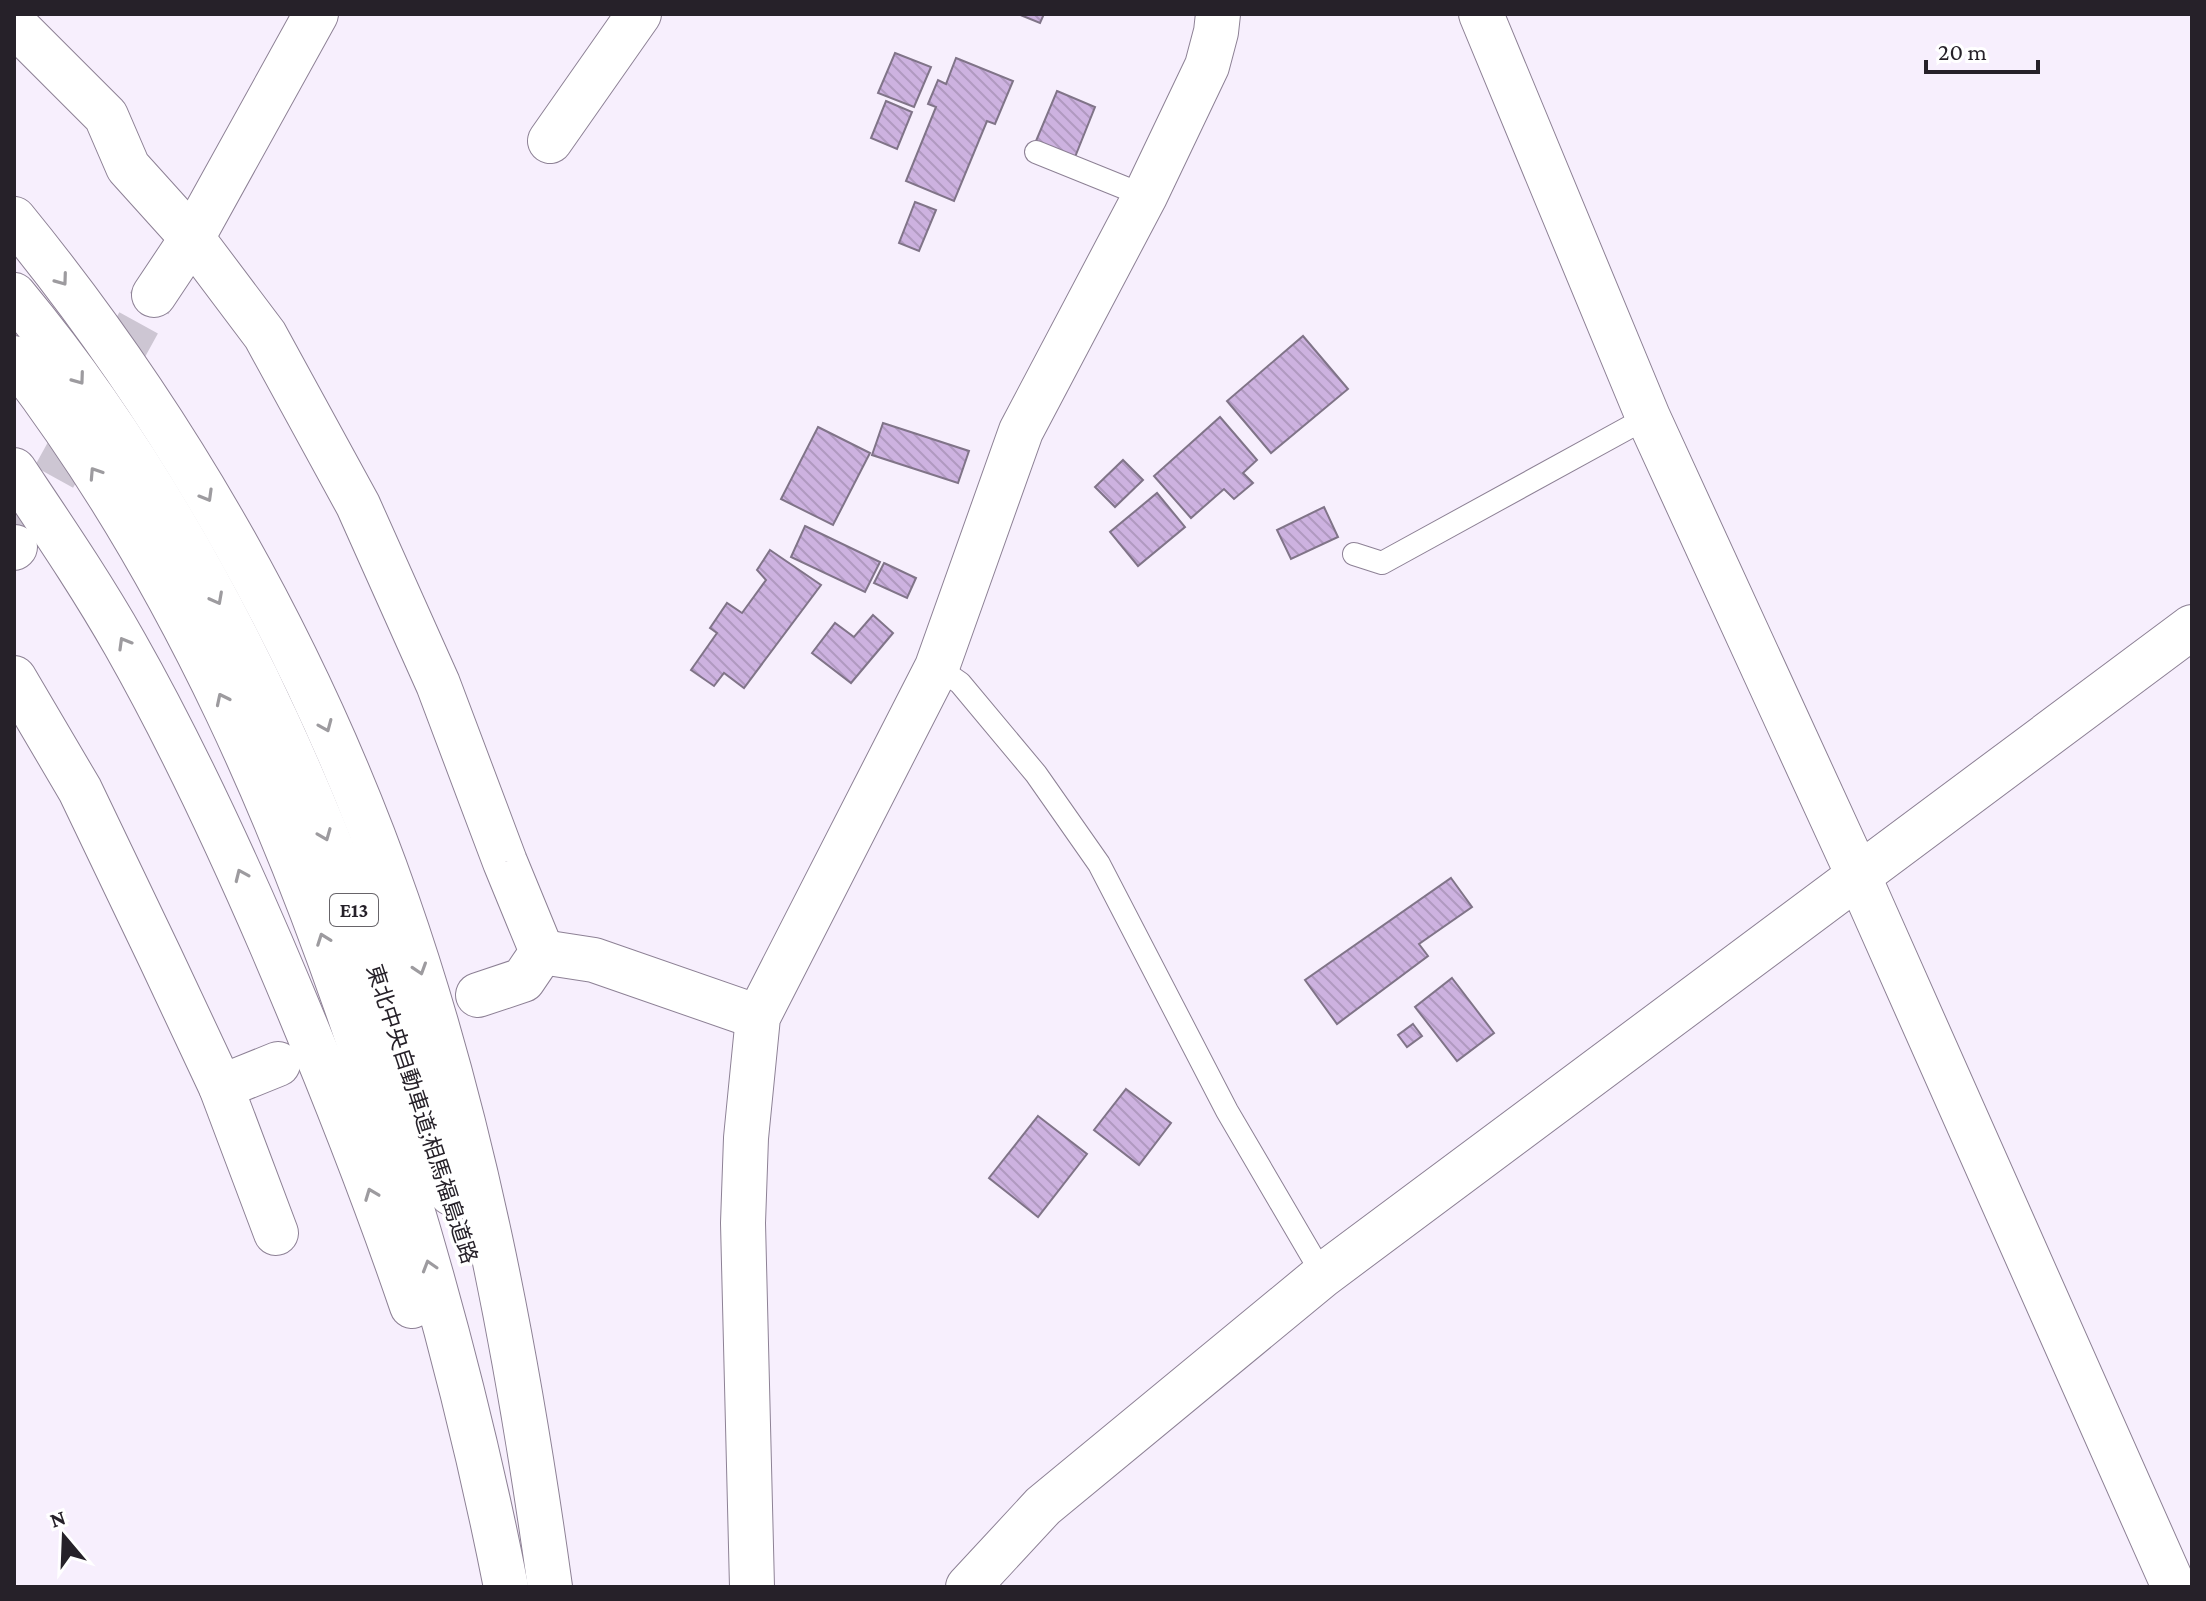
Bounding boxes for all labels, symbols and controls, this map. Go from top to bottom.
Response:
scale bar [1926,24,2038,74]
text: 20 m [1938,38,1987,65]
one-way arrow [53,271,67,285]
one-way arrow [69,371,84,385]
one-way arrow [90,467,105,482]
one-way arrow [197,487,213,502]
one-way arrow [207,591,222,606]
one-way arrow [118,637,134,652]
one-way arrow [216,693,232,708]
one-way arrow [317,718,333,733]
one-way arrow [316,827,332,841]
one-way arrow [234,869,250,884]
road number: E13 [330,894,378,926]
one-way arrow [316,933,332,947]
street label: 東北中央自動車道;相馬福島道路 [362,961,482,1267]
one-way arrow [410,961,426,975]
one-way arrow [364,1187,381,1201]
one-way arrow [422,1260,438,1273]
north arrow [24,1497,104,1577]
text: N [46,1504,69,1533]

